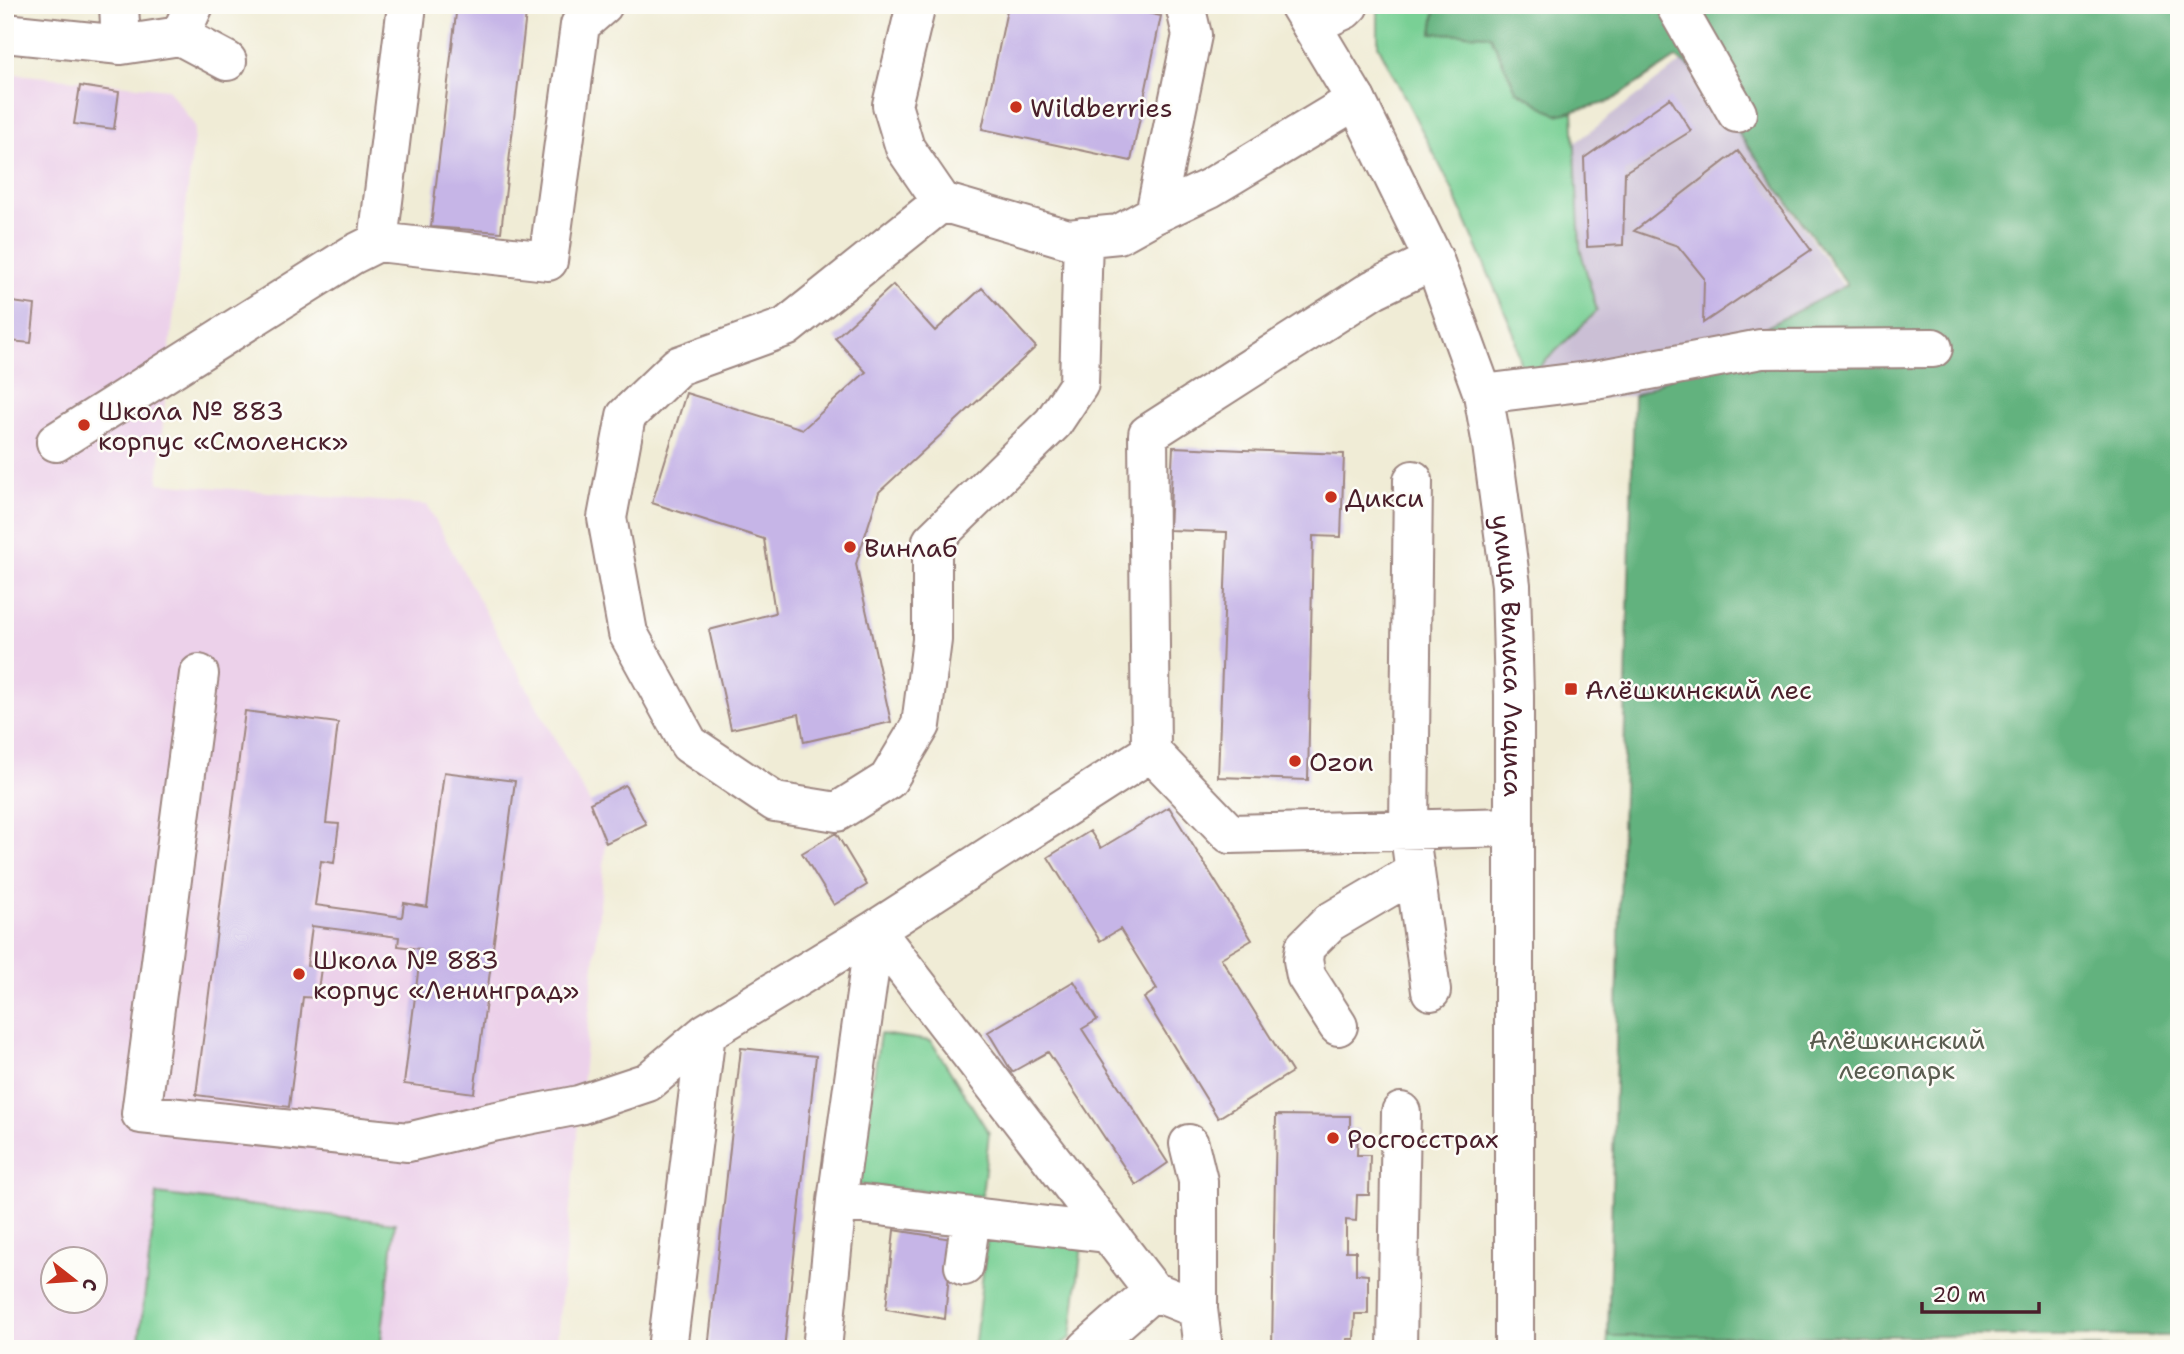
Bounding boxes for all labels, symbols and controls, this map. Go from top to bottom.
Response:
place label: Wildberries [1030,90,1173,125]
marker: Wildberries [1008,99,1024,115]
place label: Школа № 883 корпус «Смоленск» [98,393,348,458]
marker: Школа № 883 корпус «Смоленск» [76,417,92,433]
place label: Дикси [1345,480,1424,515]
marker: Дикси [1323,489,1339,505]
street label: улица Вилиса Лациса [1484,512,1532,797]
place label: Винлаб [864,530,957,565]
marker: Винлаб [842,539,858,555]
place label: Алёшкинский лес [1585,672,1812,707]
marker: Алёшкинский лес [1563,681,1579,697]
place label: Ozon [1309,744,1374,779]
marker: Ozon [1287,753,1303,769]
place label: Школа № 883 корпус «Ленинград» [313,942,579,1007]
marker: Школа № 883 корпус «Ленинград» [291,966,307,982]
park label: Алёшкинский лесопарк [1809,1022,1985,1087]
place label: Росгосстрах [1347,1121,1499,1156]
marker: Росгосстрах [1325,1130,1341,1146]
north arrow [38,1246,108,1316]
scale bar [1922,1270,2039,1314]
text: С [76,1276,103,1294]
text: 20 m [1932,1281,1986,1309]

